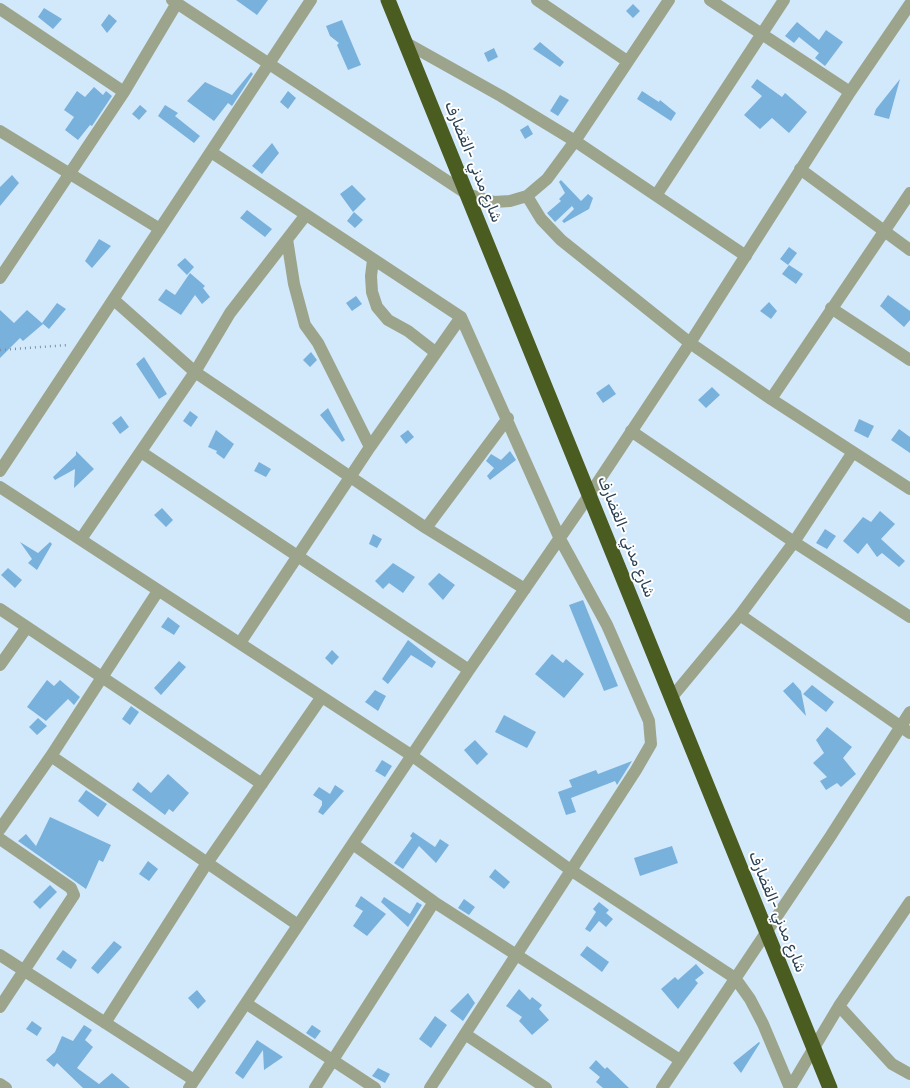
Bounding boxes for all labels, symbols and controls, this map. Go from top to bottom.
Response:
street label: شارع مدني -القضارف [440,99,506,225]
street label: شارع مدني -القضارف [593,474,659,600]
street label: شارع مدني -القضارف [744,849,810,975]

